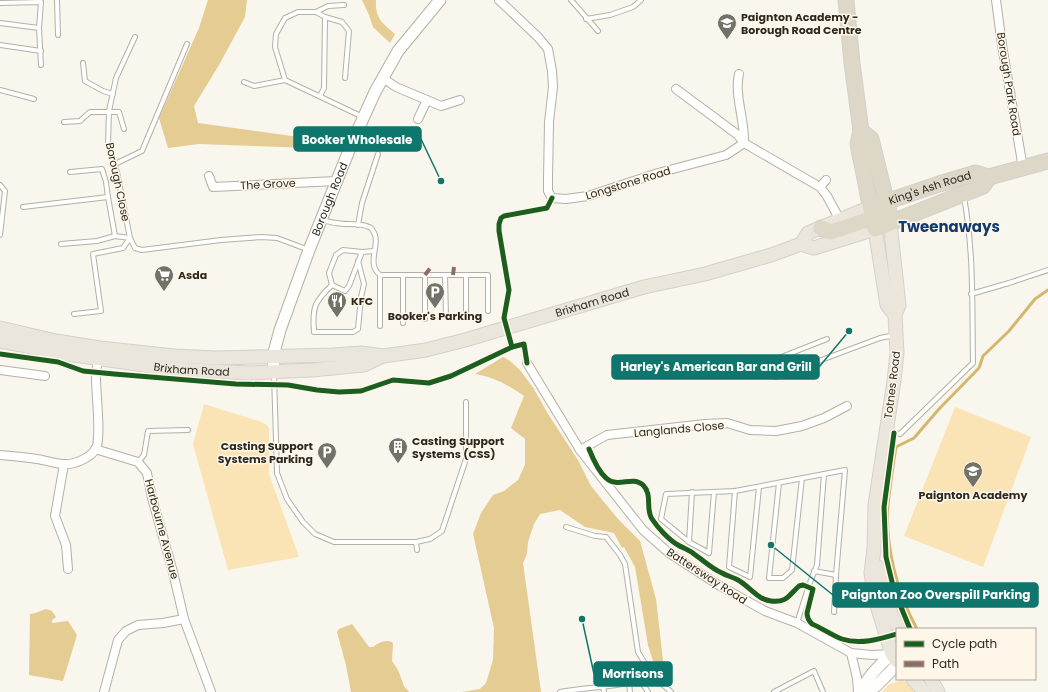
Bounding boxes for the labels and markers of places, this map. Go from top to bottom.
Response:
place label: Paignton Academy - Borough Road Centre [741,9,862,38]
school or university icon: Paignton Academy - Borough Road Centre [716,12,738,40]
callout: Booker Wholesale [294,127,421,151]
supermarket icon: Asda [153,264,175,292]
place label: Asda [178,267,207,283]
parking icon: Booker's Parking [424,281,446,309]
restaurant icon: KFC [326,290,348,318]
place label: KFC [351,293,373,309]
place label: Booker's Parking [388,308,482,324]
callout: Harley's American Bar and Grill [612,355,819,379]
place label: Casting Support Systems (CSS) [412,433,505,462]
building icon: Casting Support Systems (CSS) [387,436,409,464]
place label: Casting Support Systems Parking [218,438,314,467]
parking icon: Casting Support Systems Parking [316,441,338,469]
school or university icon: Paignton Academy [962,460,984,488]
place label: Paignton Academy [919,487,1027,503]
callout: Paignton Zoo Overspill Parking [833,583,1038,607]
callout: Morrisons [594,662,672,686]

